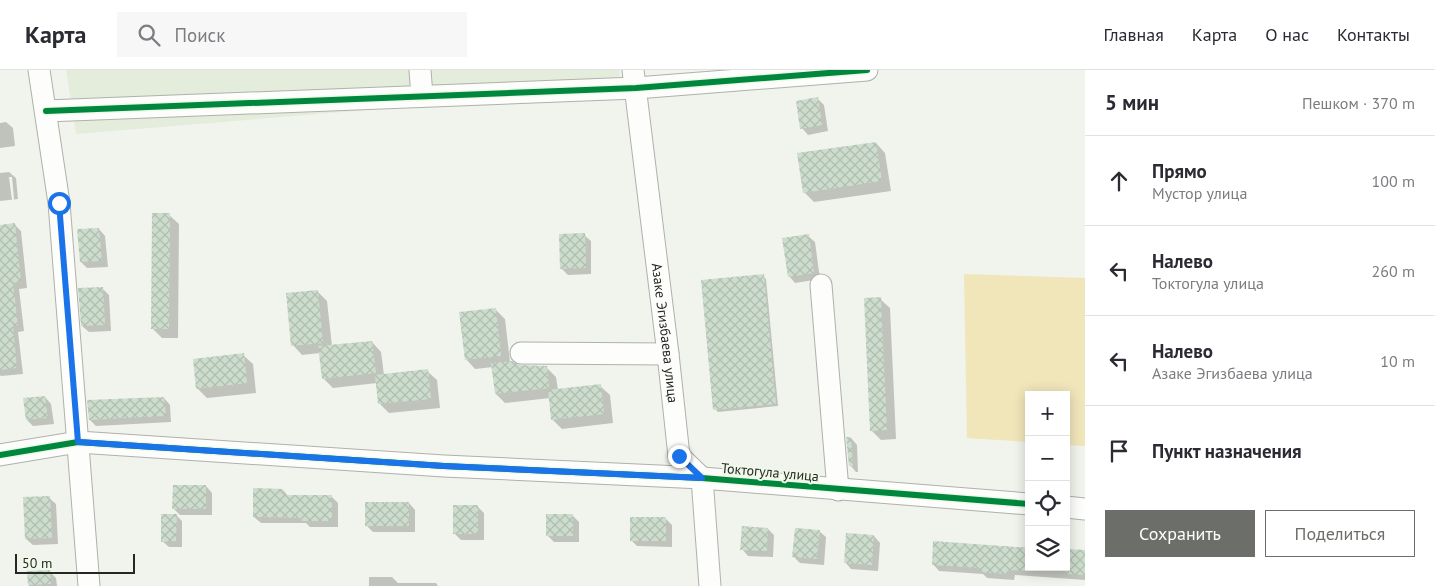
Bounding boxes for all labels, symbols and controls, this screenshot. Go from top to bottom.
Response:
search box [117,12,467,57]
text: Карта [25,19,87,50]
icon: search [135,21,163,49]
text: Поиск [175,23,225,47]
text: Главная [1103,23,1164,46]
text: Карта [1192,23,1237,46]
text: О нас [1265,23,1309,46]
text: Контакты [1337,23,1410,46]
text: 5 мин [1105,89,1159,116]
text: Пешком · 370 m [1302,93,1415,113]
text: Прямо [1152,159,1207,183]
icon: ahead [1105,167,1133,195]
text: 100 m [1372,171,1415,191]
text: Мустор улица [1152,183,1247,203]
route start [48,192,71,215]
text: Налево [1152,249,1213,273]
icon: left [1105,257,1133,285]
text: 260 m [1372,261,1415,281]
street label: Азаке Эгизбаева улица [648,262,682,404]
text: Токтогула улица [1152,273,1264,293]
text: Налево [1152,339,1213,363]
icon: left [1105,347,1133,375]
text: 10 m [1380,351,1415,371]
text: Азаке Эгизбаева улица [1152,363,1313,383]
map controls [1025,391,1070,571]
button: + [1025,391,1070,436]
button: − [1025,436,1070,481]
icon: arrive [1105,437,1133,465]
text: Пункт назначения [1152,439,1302,463]
route end [668,445,691,468]
street label: Токтогула улица [720,459,820,485]
button: locate [1025,481,1070,526]
button: Сохранить [1105,510,1255,557]
button: Поделиться [1265,510,1415,557]
button: layers [1025,526,1070,571]
scale bar [15,551,135,574]
text: 50 m [22,554,52,572]

